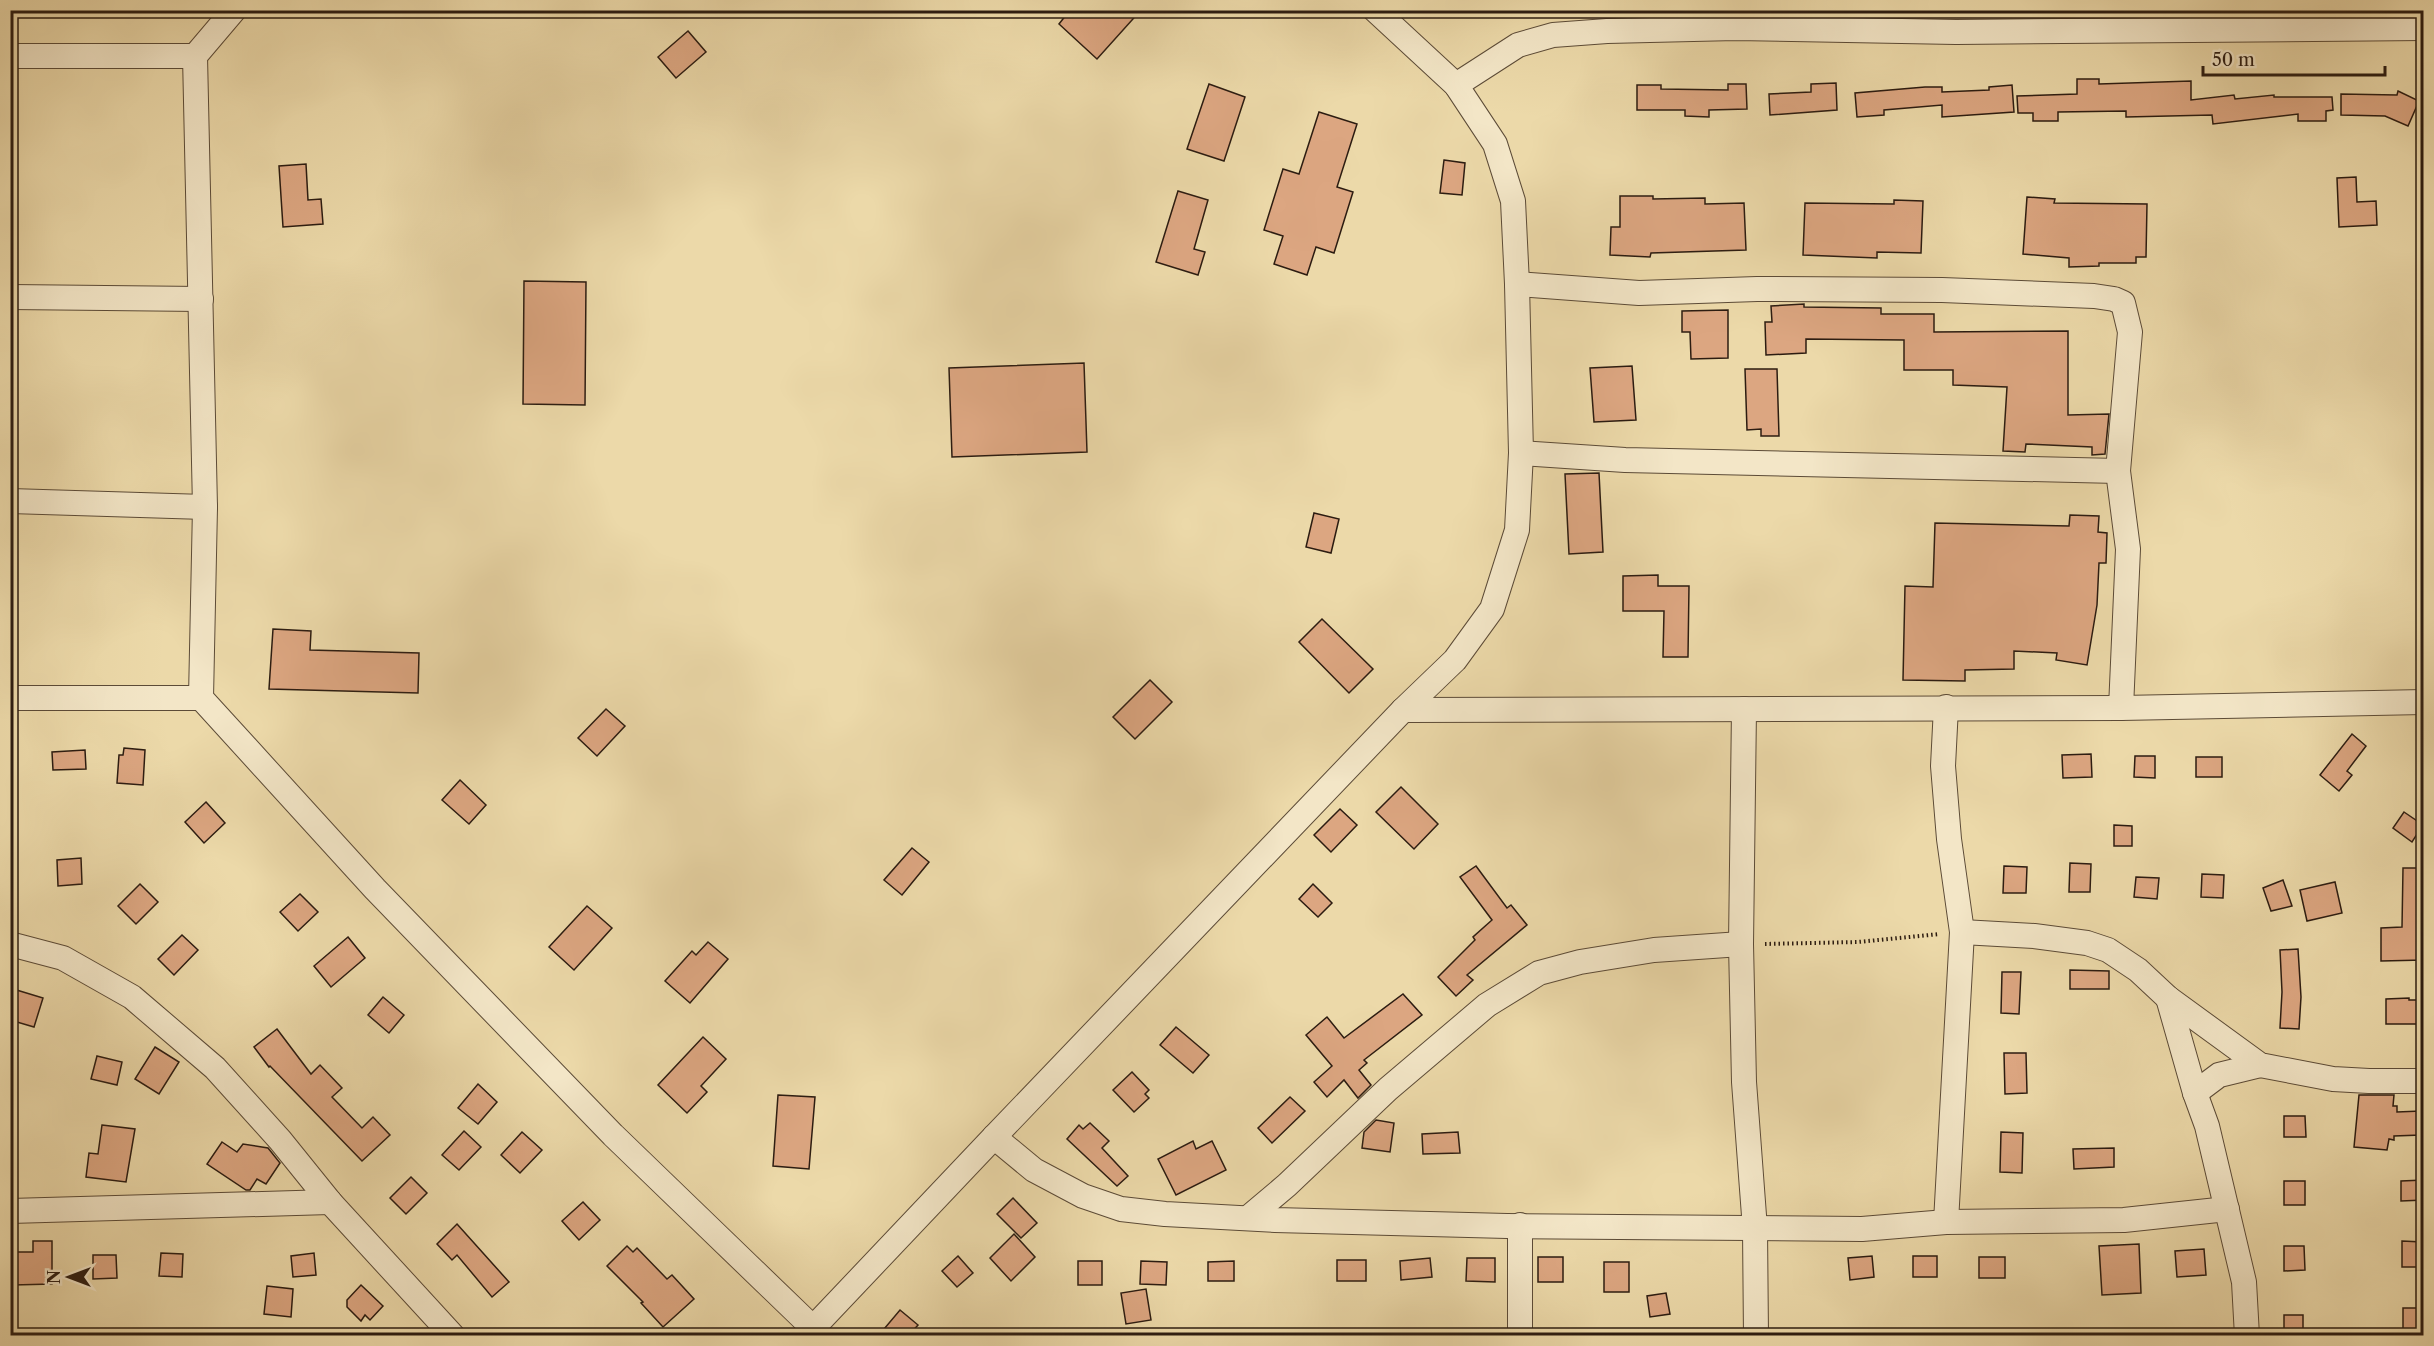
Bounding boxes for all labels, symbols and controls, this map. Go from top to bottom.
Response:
scale bar [2203,39,2384,77]
text: 50 m [2212,49,2255,71]
north arrow [39,1247,99,1307]
text: N [44,1270,64,1284]

